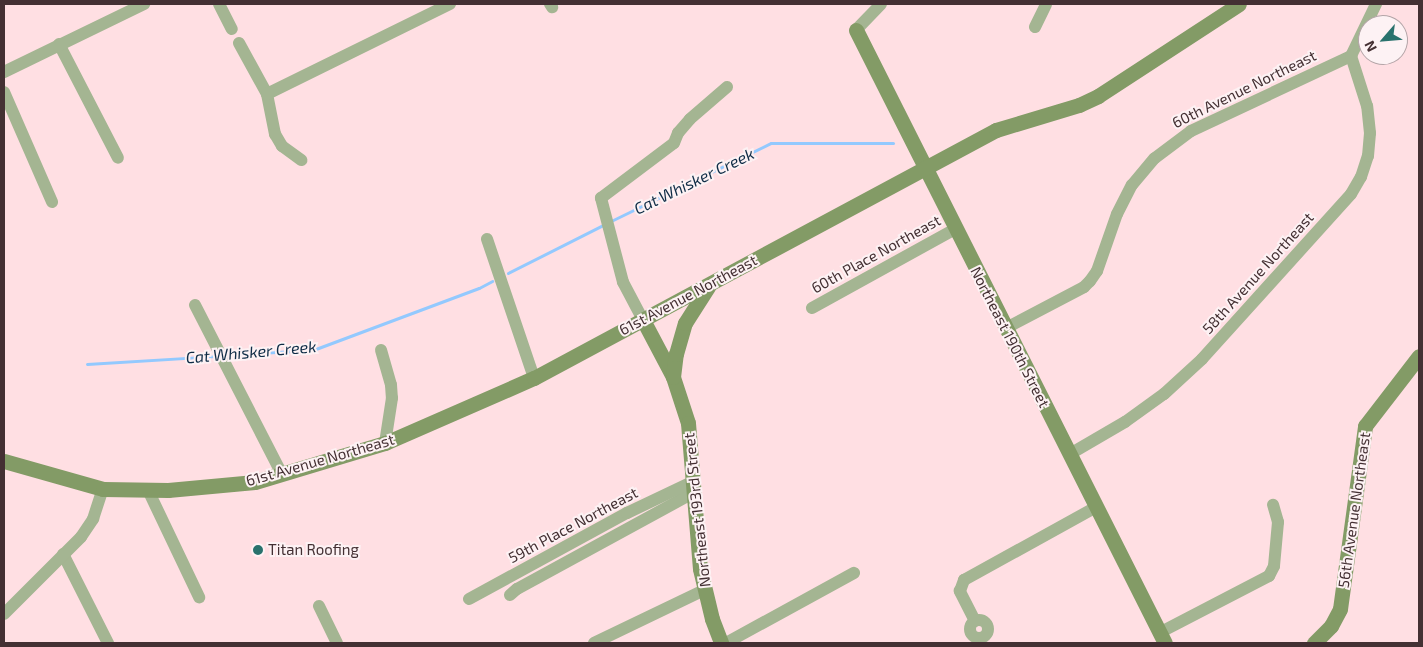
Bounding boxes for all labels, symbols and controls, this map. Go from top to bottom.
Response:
north arrow [1358,15,1408,65]
text: N [1360,38,1380,55]
street label: 60th Avenue Northeast [1169,46,1319,132]
water label: Cat Whisker Creek [631,144,757,218]
street label: 58th Avenue Northeast [1199,208,1317,338]
street label: 60th Place Northeast [808,211,944,297]
street label: 61st Avenue Northeast [616,251,760,339]
street label: Northeast 190th Street [967,264,1053,410]
water label: Cat Whisker Creek [185,337,317,367]
street label: 61st Avenue Northeast [243,430,397,490]
street label: 56th Avenue Northeast [1334,431,1374,589]
street label: Northeast 193rd Street [680,432,714,588]
street label: 59th Place Northeast [505,483,641,567]
place label: Titan Roofing [268,541,359,559]
marker: Titan Roofing [252,544,264,556]

